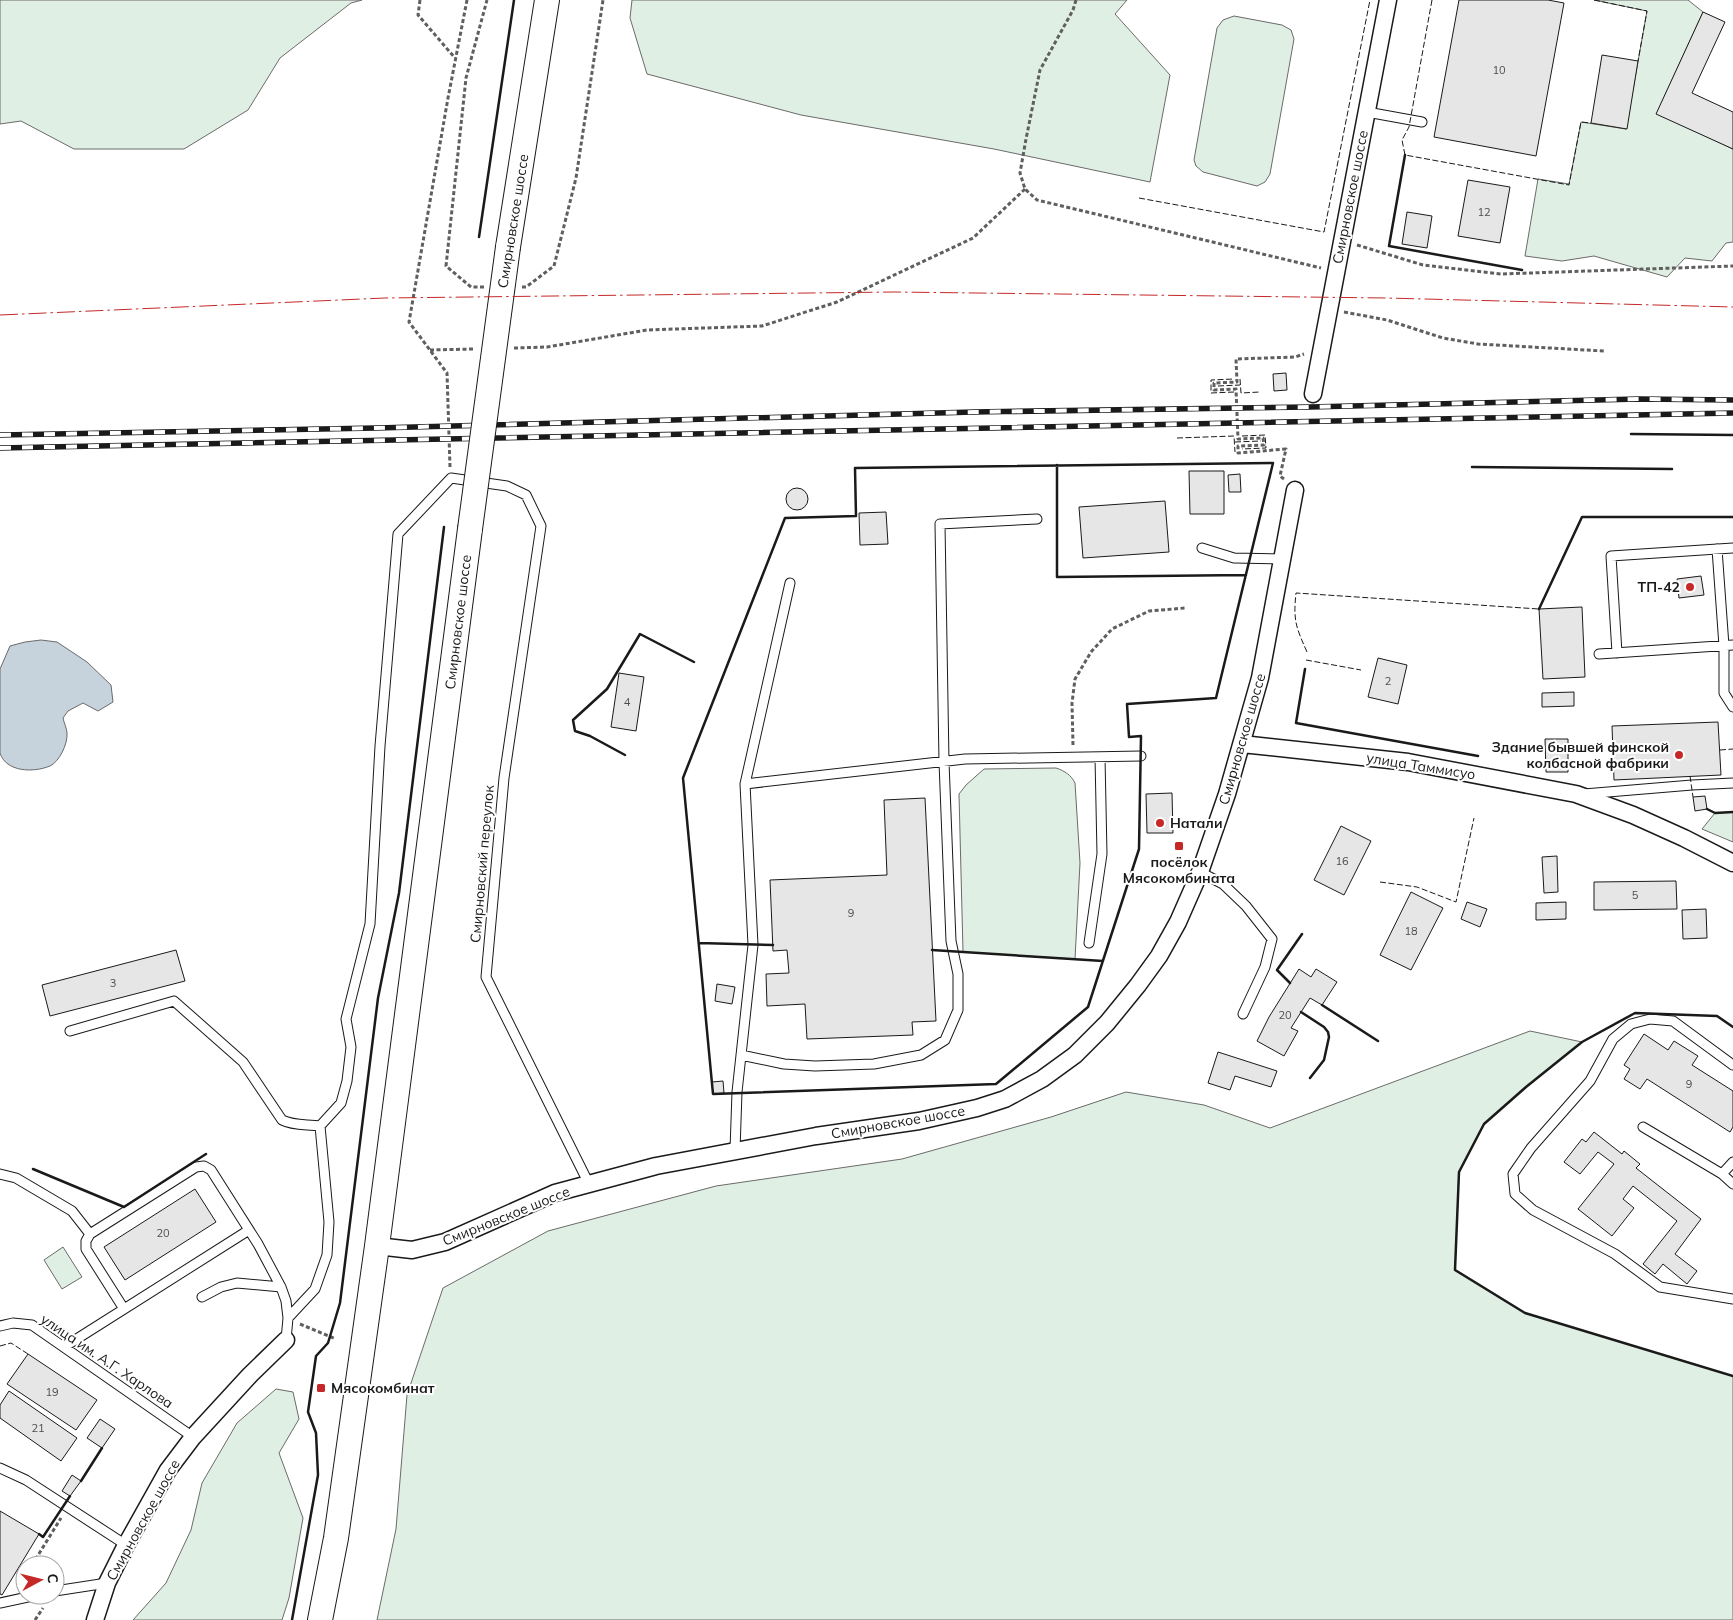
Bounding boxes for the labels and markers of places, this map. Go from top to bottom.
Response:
place label: ТП-42 [1638,578,1680,596]
marker: ТП-42 [1684,581,1696,593]
place label: Здание бывшей финской колбасной фабрики [1492,738,1669,772]
marker: Здание бывшей финской колбасной фабрики [1673,749,1685,761]
place label: Натали [1170,814,1223,832]
marker: Натали [1154,817,1166,829]
marker: посёлок Мясокомбината [1173,840,1185,852]
place label: посёлок Мясокомбината [1123,853,1235,887]
place label: Мясокомбинат [331,1379,435,1397]
marker: Мясокомбинат [315,1382,327,1394]

